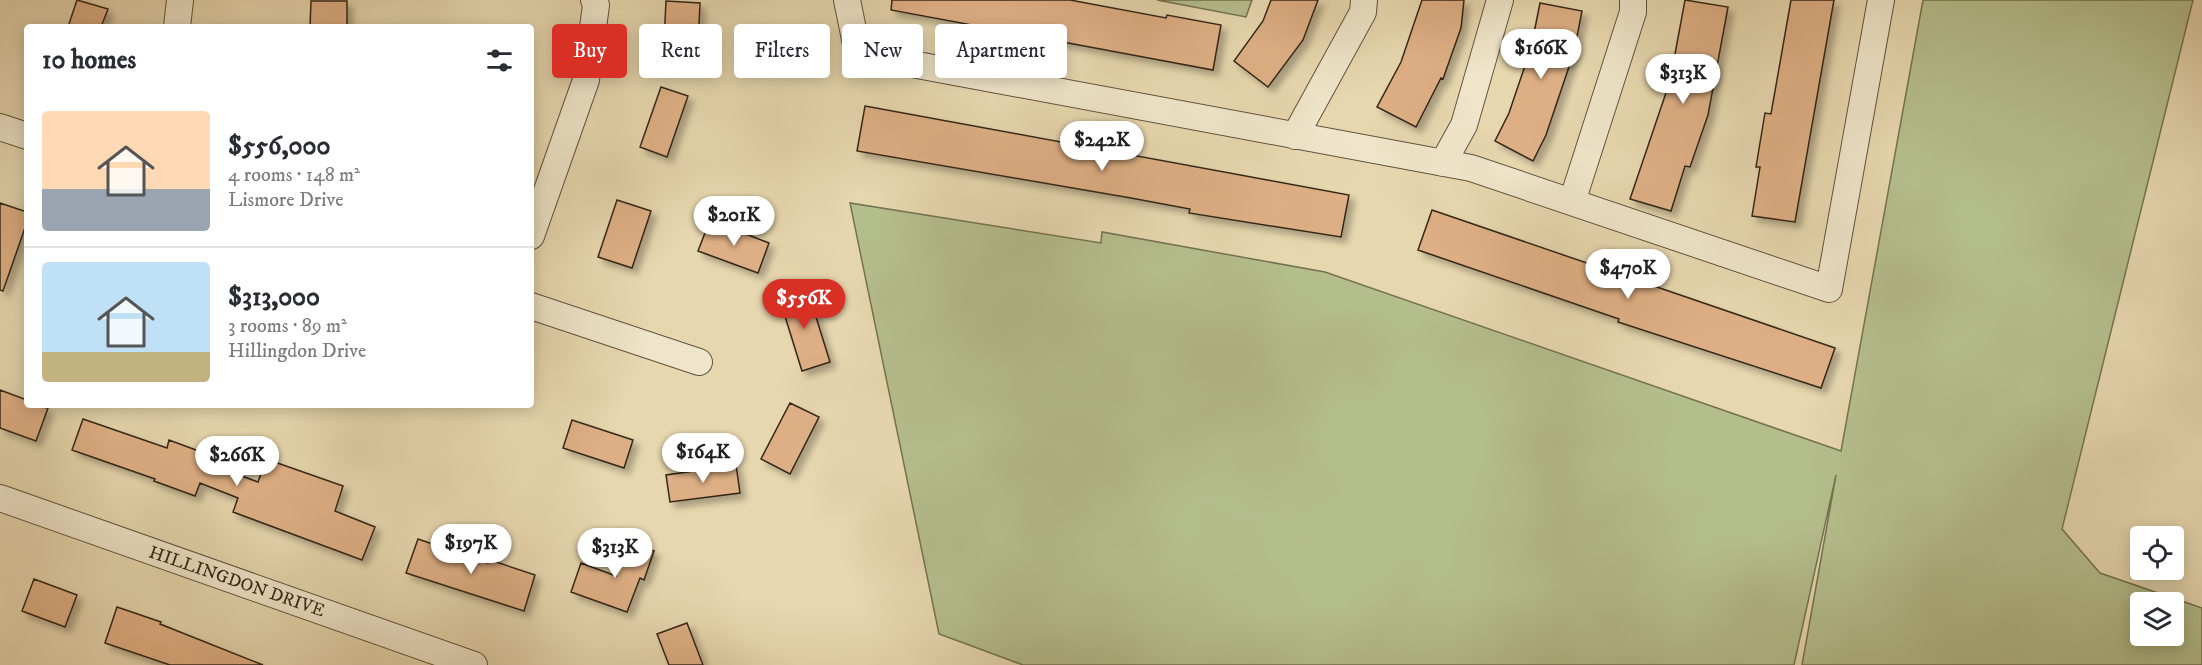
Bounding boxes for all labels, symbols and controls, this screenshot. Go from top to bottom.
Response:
chip: Buy [552,24,627,78]
chip: Rent [639,24,722,78]
chip: Filters [734,24,830,78]
chip: New [842,24,923,78]
chip: Apartment [935,24,1067,78]
pin: $166K [1499,29,1583,80]
text: $166K [1514,36,1568,61]
text: 10 homes [42,44,136,77]
icon: filters [483,44,516,77]
pin: $313K [1641,54,1725,105]
text: $313K [1659,61,1707,86]
pin: $242K [1060,121,1144,172]
text: $242K [1074,128,1130,153]
text: $556,000 [228,130,331,163]
icon: home [90,135,162,207]
text: 4 rooms · 148 m² [228,163,360,188]
text: Lismore Drive [228,188,343,213]
pin: $201K [692,196,776,247]
text: $201K [708,203,760,228]
pin: $470K [1586,249,1670,300]
text: $470K [1599,256,1657,281]
pin: $556K [762,279,846,330]
text: $313,000 [228,281,320,314]
icon: home [90,286,162,358]
text: $556K [776,286,832,311]
text: 3 rooms · 89 m² [228,314,347,339]
text: Hillingdon Drive [228,339,366,364]
pin: $164K [661,433,745,484]
pin: $266K [195,436,279,487]
text: $164K [676,440,730,465]
text: $266K [209,443,265,468]
pin: $197K [429,524,513,575]
map controls [2130,526,2184,646]
button: locate [2130,526,2184,580]
pin: $313K [573,528,657,579]
text: $197K [445,531,497,556]
text: $313K [591,535,639,560]
street label: HILLINGDON DRIVE [146,542,328,622]
button: layers [2130,592,2184,646]

